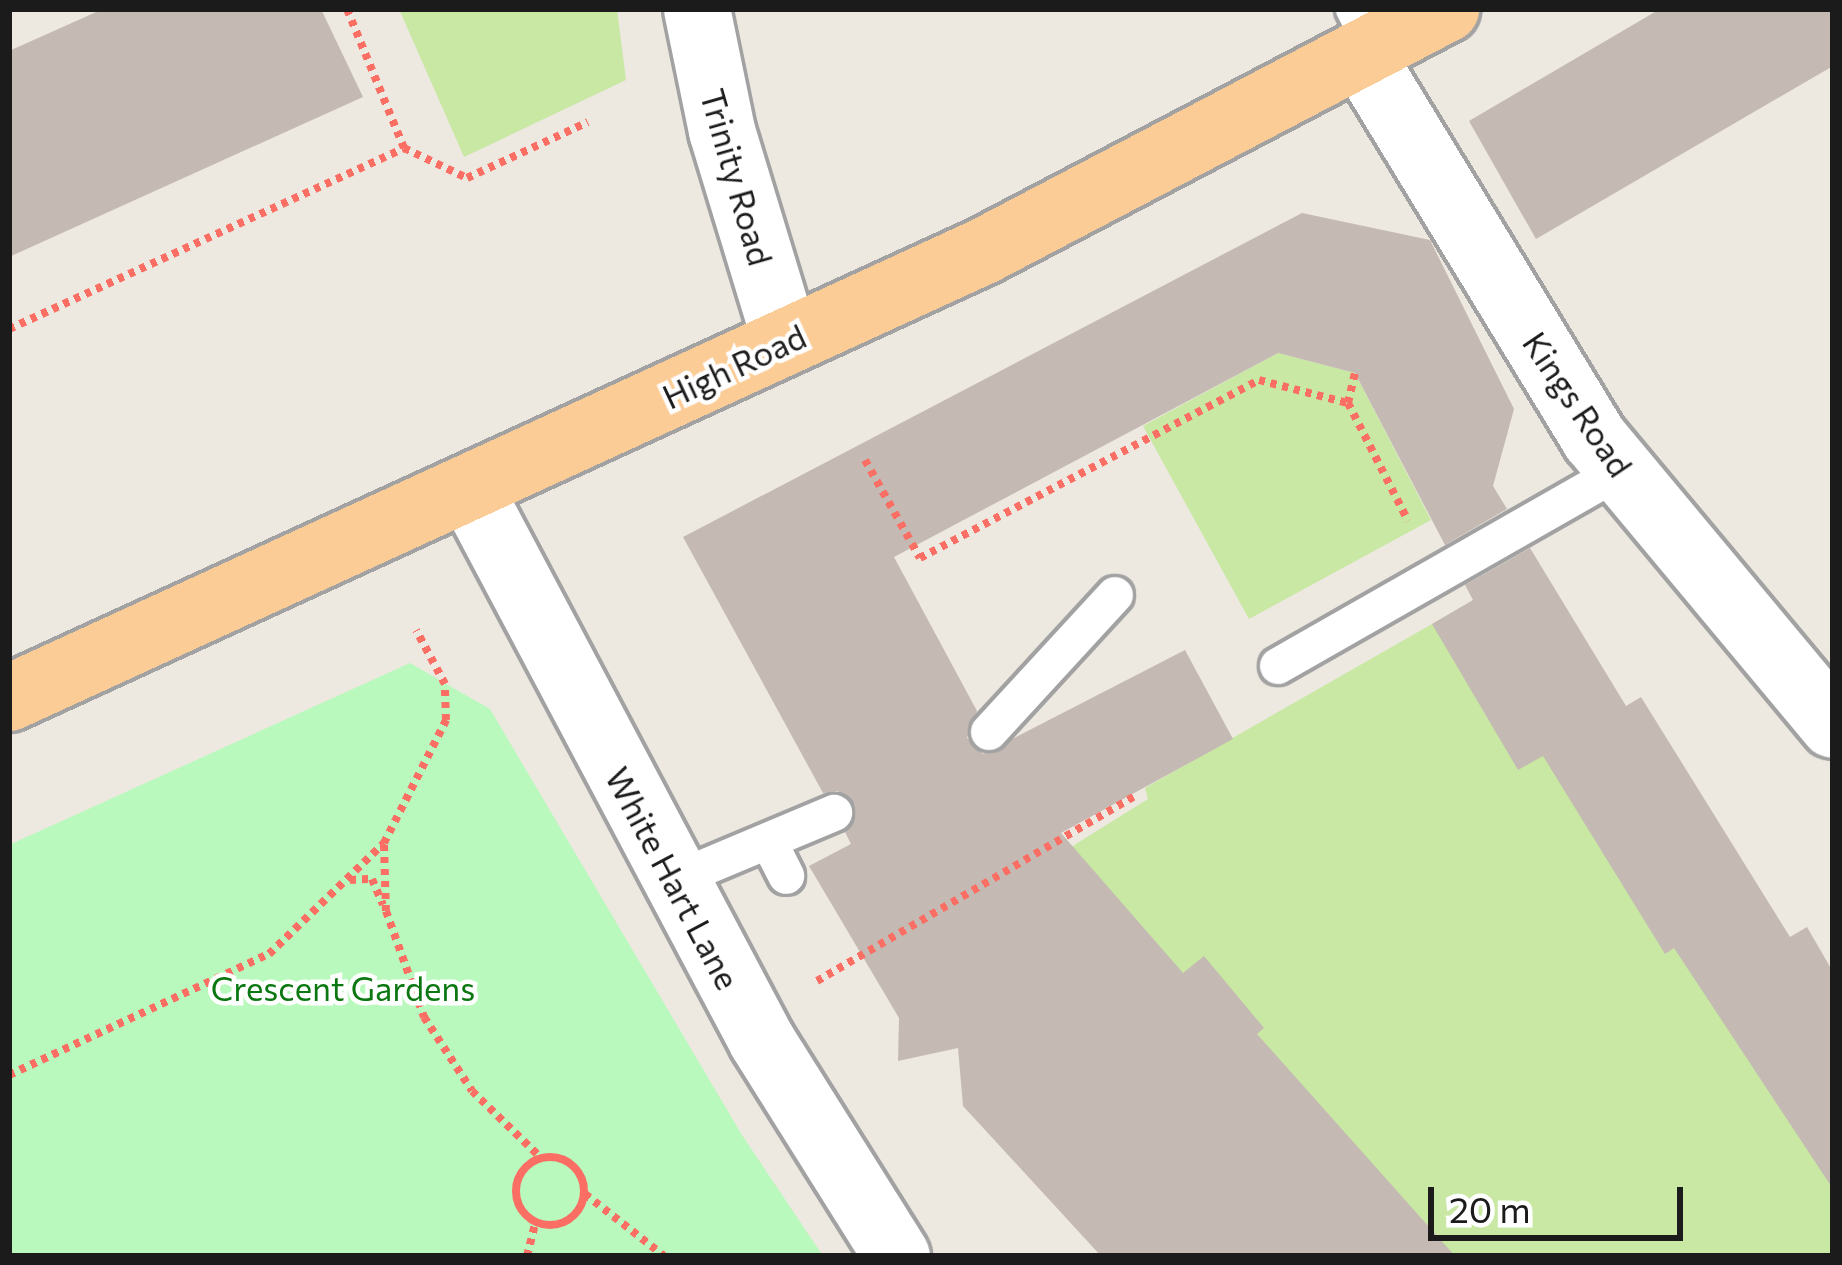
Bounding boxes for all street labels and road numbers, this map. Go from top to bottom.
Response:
street label: Trinity Road [693,84,781,270]
street label: High Road [656,316,812,416]
street label: Kings Road [1515,324,1641,484]
street label: White Hart Lane [598,760,748,996]

